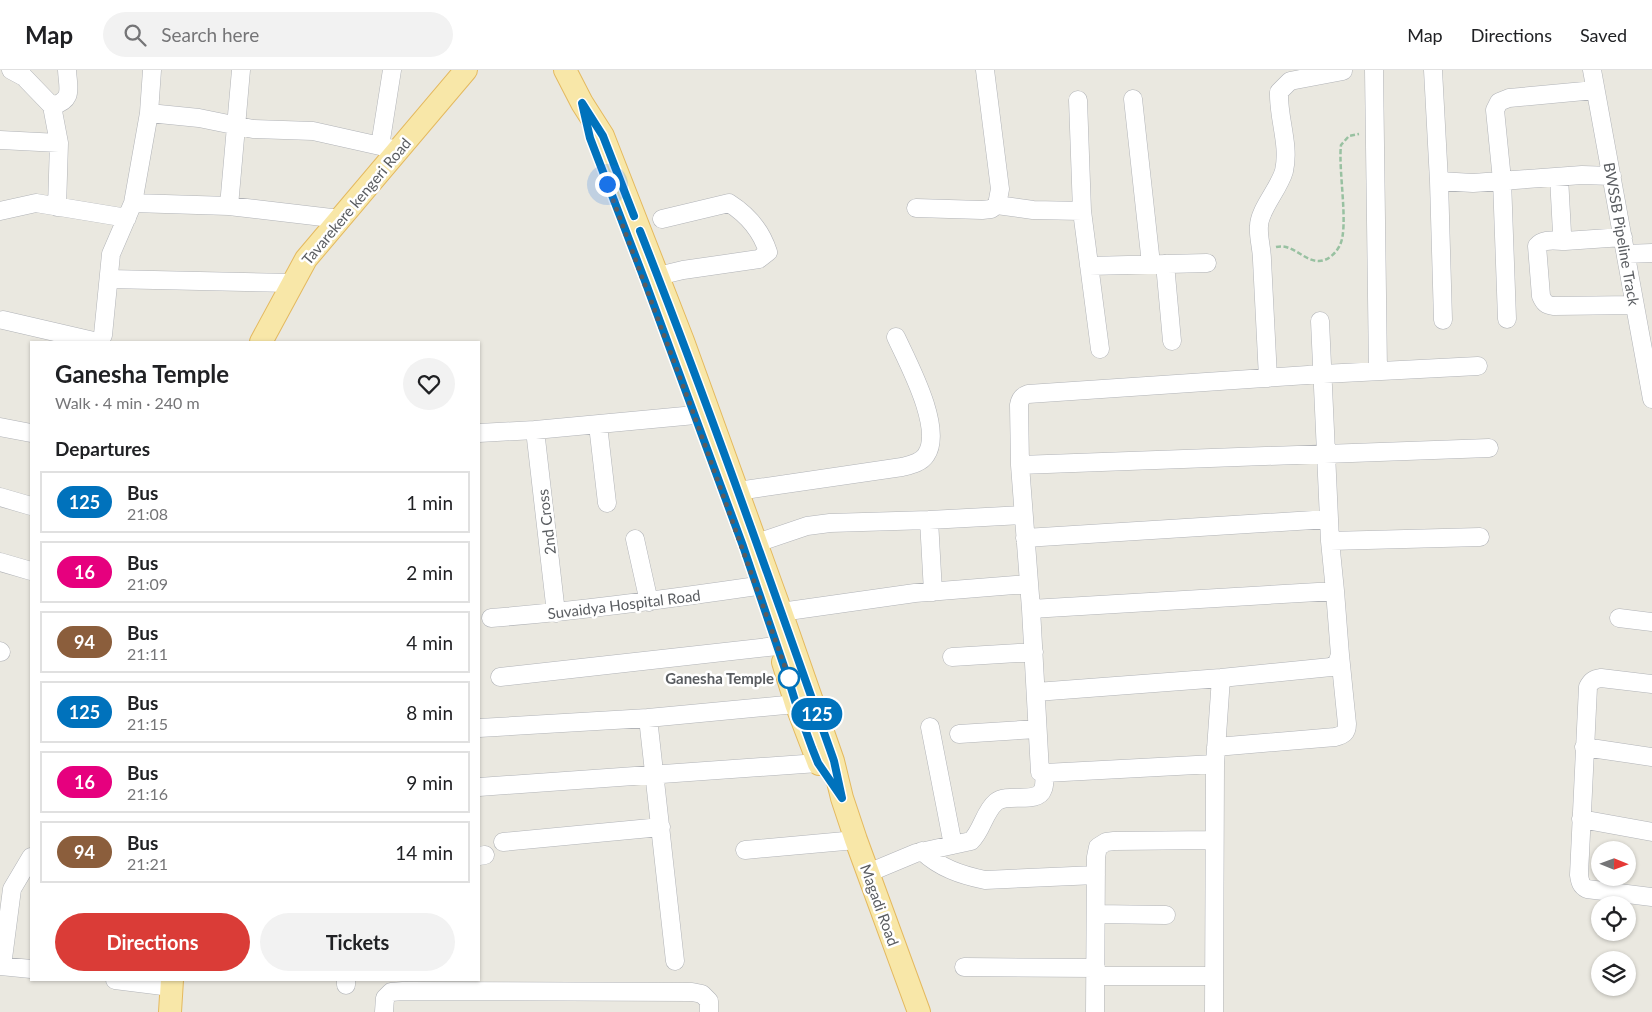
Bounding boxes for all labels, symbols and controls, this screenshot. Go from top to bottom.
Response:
search box [103,12,453,57]
text: Map [25,20,73,49]
icon: search [121,21,149,49]
text: Search here [161,23,259,46]
text: Map [1407,24,1443,46]
text: Directions [1471,24,1552,46]
text: Saved [1580,24,1627,46]
street label: Tavarekere kengeri Road [298,134,414,268]
street label: BWSSB Pipeline Track [1601,161,1644,308]
your location [595,172,620,197]
button: heart [403,358,455,410]
text: Ganesha Temple [55,359,229,388]
text: Walk · 4 min · 240 m [55,393,200,412]
text: Departures [55,437,150,460]
text: Bus [127,481,158,504]
street label: 2nd Cross [533,488,559,556]
text: 125 [69,491,100,513]
text: 1 min [406,491,453,514]
text: 21:08 [127,504,168,523]
text: Bus [127,551,158,574]
text: 16 [74,561,95,583]
text: 2 min [406,561,453,584]
text: 21:09 [127,574,168,593]
street label: Suvaidya Hospital Road [546,586,702,622]
text: Bus [127,621,158,644]
text: 94 [74,631,95,653]
text: 4 min [406,631,453,654]
text: 21:11 [127,644,168,663]
marker: Ganesha Temple [778,667,800,689]
place label: Ganesha Temple [665,669,774,687]
text: Bus [127,691,158,714]
line badge: 125 [788,698,846,730]
text: 125 [69,701,100,723]
text: 8 min [406,701,453,724]
text: 125 [801,703,833,725]
text: 21:15 [127,714,168,733]
text: Bus [127,761,158,784]
text: 16 [74,771,95,793]
text: 9 min [406,771,453,794]
text: 21:16 [127,784,168,803]
text: Bus [127,831,158,854]
text: 94 [74,841,95,863]
text: 14 min [395,841,453,864]
north arrow [1591,841,1636,886]
map controls [1591,841,1636,996]
text: 21:21 [127,854,168,873]
street label: Magadi Road [857,862,903,948]
button: locate [1591,896,1636,941]
button: Directions [55,913,250,971]
button: Tickets [260,913,455,971]
button: layers [1591,951,1636,996]

